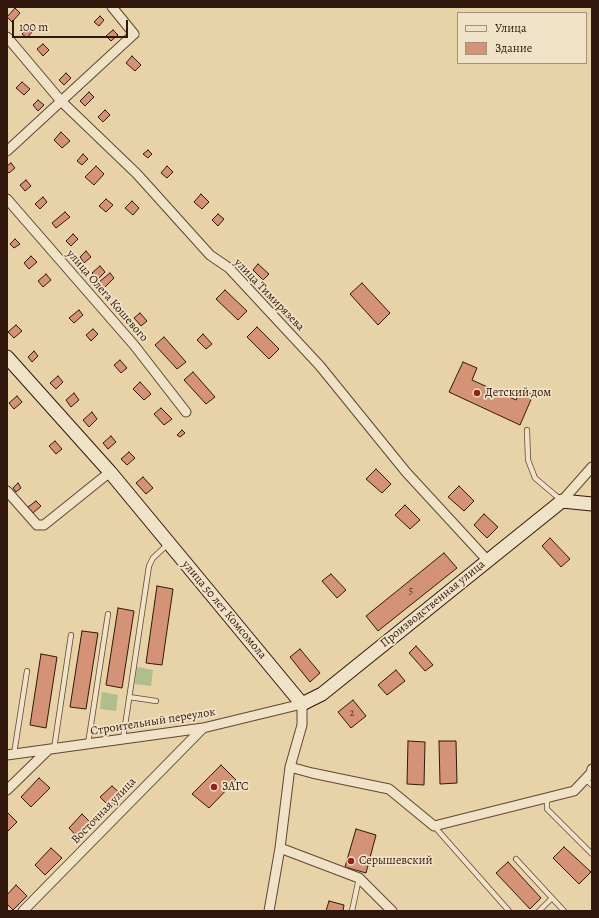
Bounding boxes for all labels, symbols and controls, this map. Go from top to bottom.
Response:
scale bar [14,12,130,38]
legend [457,12,587,64]
text: 100 m [19,19,48,35]
text: Улица [495,20,526,36]
text: Здание [495,40,532,56]
street label: улица Олега Кошевого [63,247,151,345]
street label: улица Тимирязева [231,256,307,334]
place label: Детский дом [485,386,551,400]
marker: Детский дом [472,388,482,398]
street label: Производственная улица [378,557,488,651]
street label: улица 50 лет Комсомола [179,558,269,662]
house number: 5 [409,586,413,598]
street label: Строительный переулок [89,705,217,739]
house number: 2 [350,708,354,720]
street label: Восточная улица [69,775,139,847]
place label: ЗАГС [222,780,248,794]
marker: ЗАГС [209,782,219,792]
place label: Серышевский [359,854,433,868]
marker: Серышевский [346,856,356,866]

